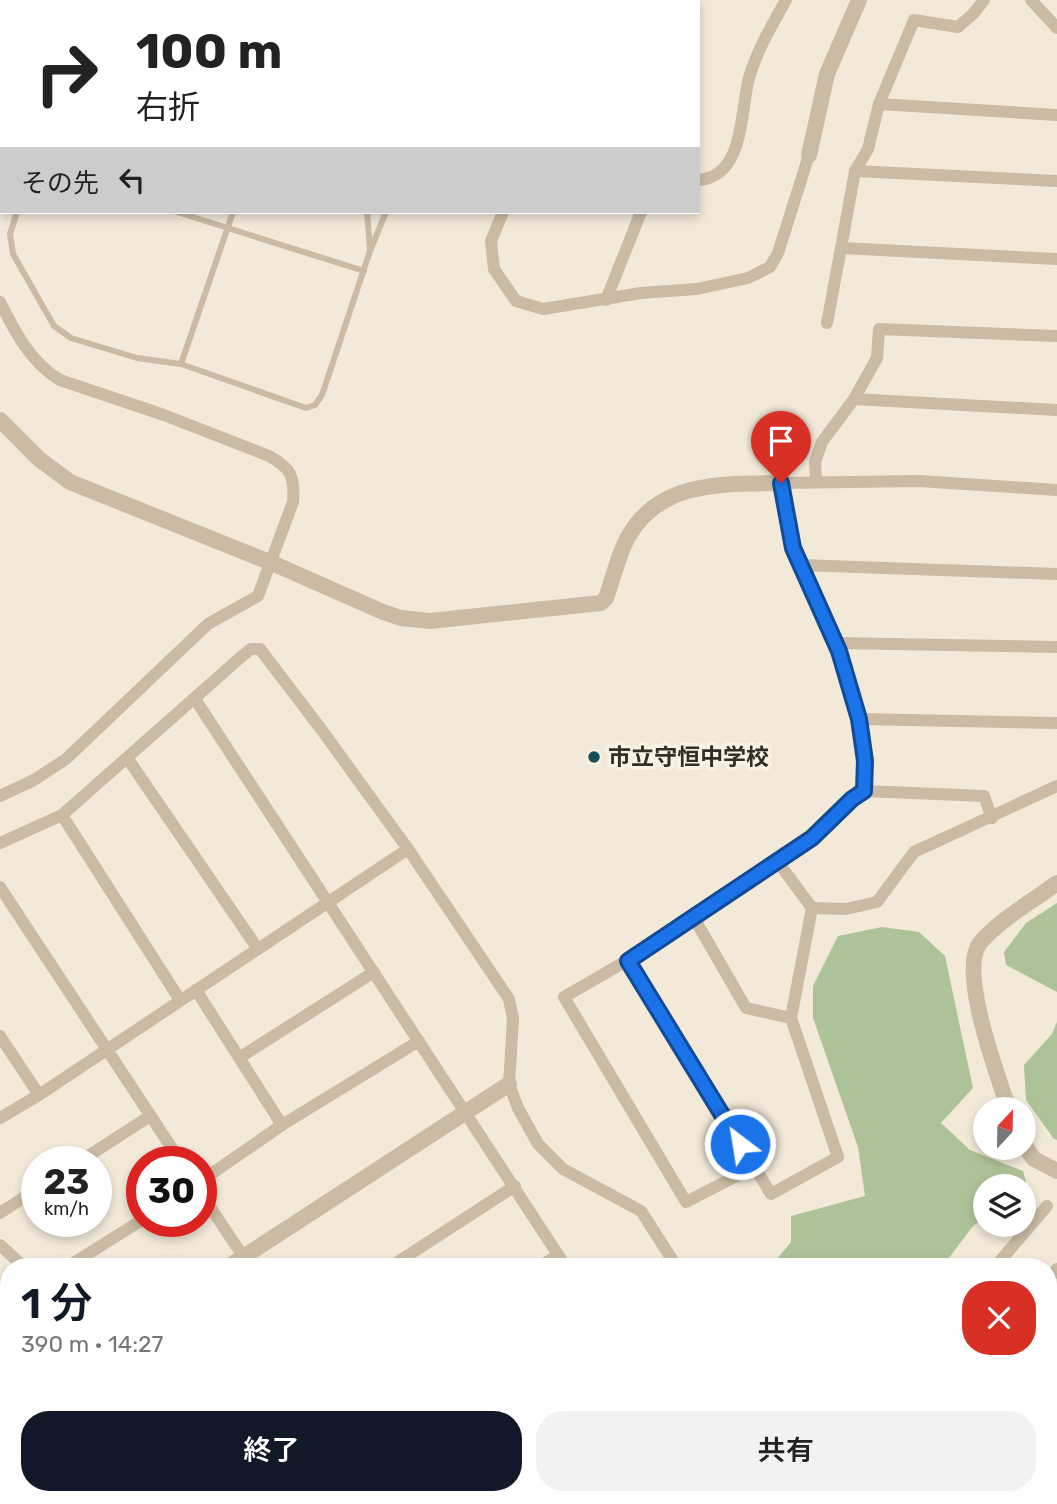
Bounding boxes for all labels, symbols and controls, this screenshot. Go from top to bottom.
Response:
text: 100 m [136,22,282,80]
icon: right [21,28,112,119]
text: 右折 [136,88,200,126]
icon: left [113,161,151,199]
text: その先 [21,168,99,199]
pin [751,411,811,483]
icon: arrive [762,422,800,460]
place label: 市立守恒中学校 [608,743,769,771]
marker: 市立守恒中学校 [586,749,602,765]
north arrow [973,1097,1036,1160]
map controls [973,1097,1036,1237]
position arrow [703,1107,777,1181]
speed limit sign: 30 [126,1146,217,1237]
text: 23 [44,1161,89,1203]
button: layers [973,1174,1036,1237]
text: km/h [44,1198,89,1220]
text: 1 分 [21,1279,92,1329]
button: close [962,1281,1036,1355]
text: 390 m · 14:27 [21,1330,163,1358]
button: 終了 [21,1411,522,1491]
button: 共有 [536,1411,1036,1491]

